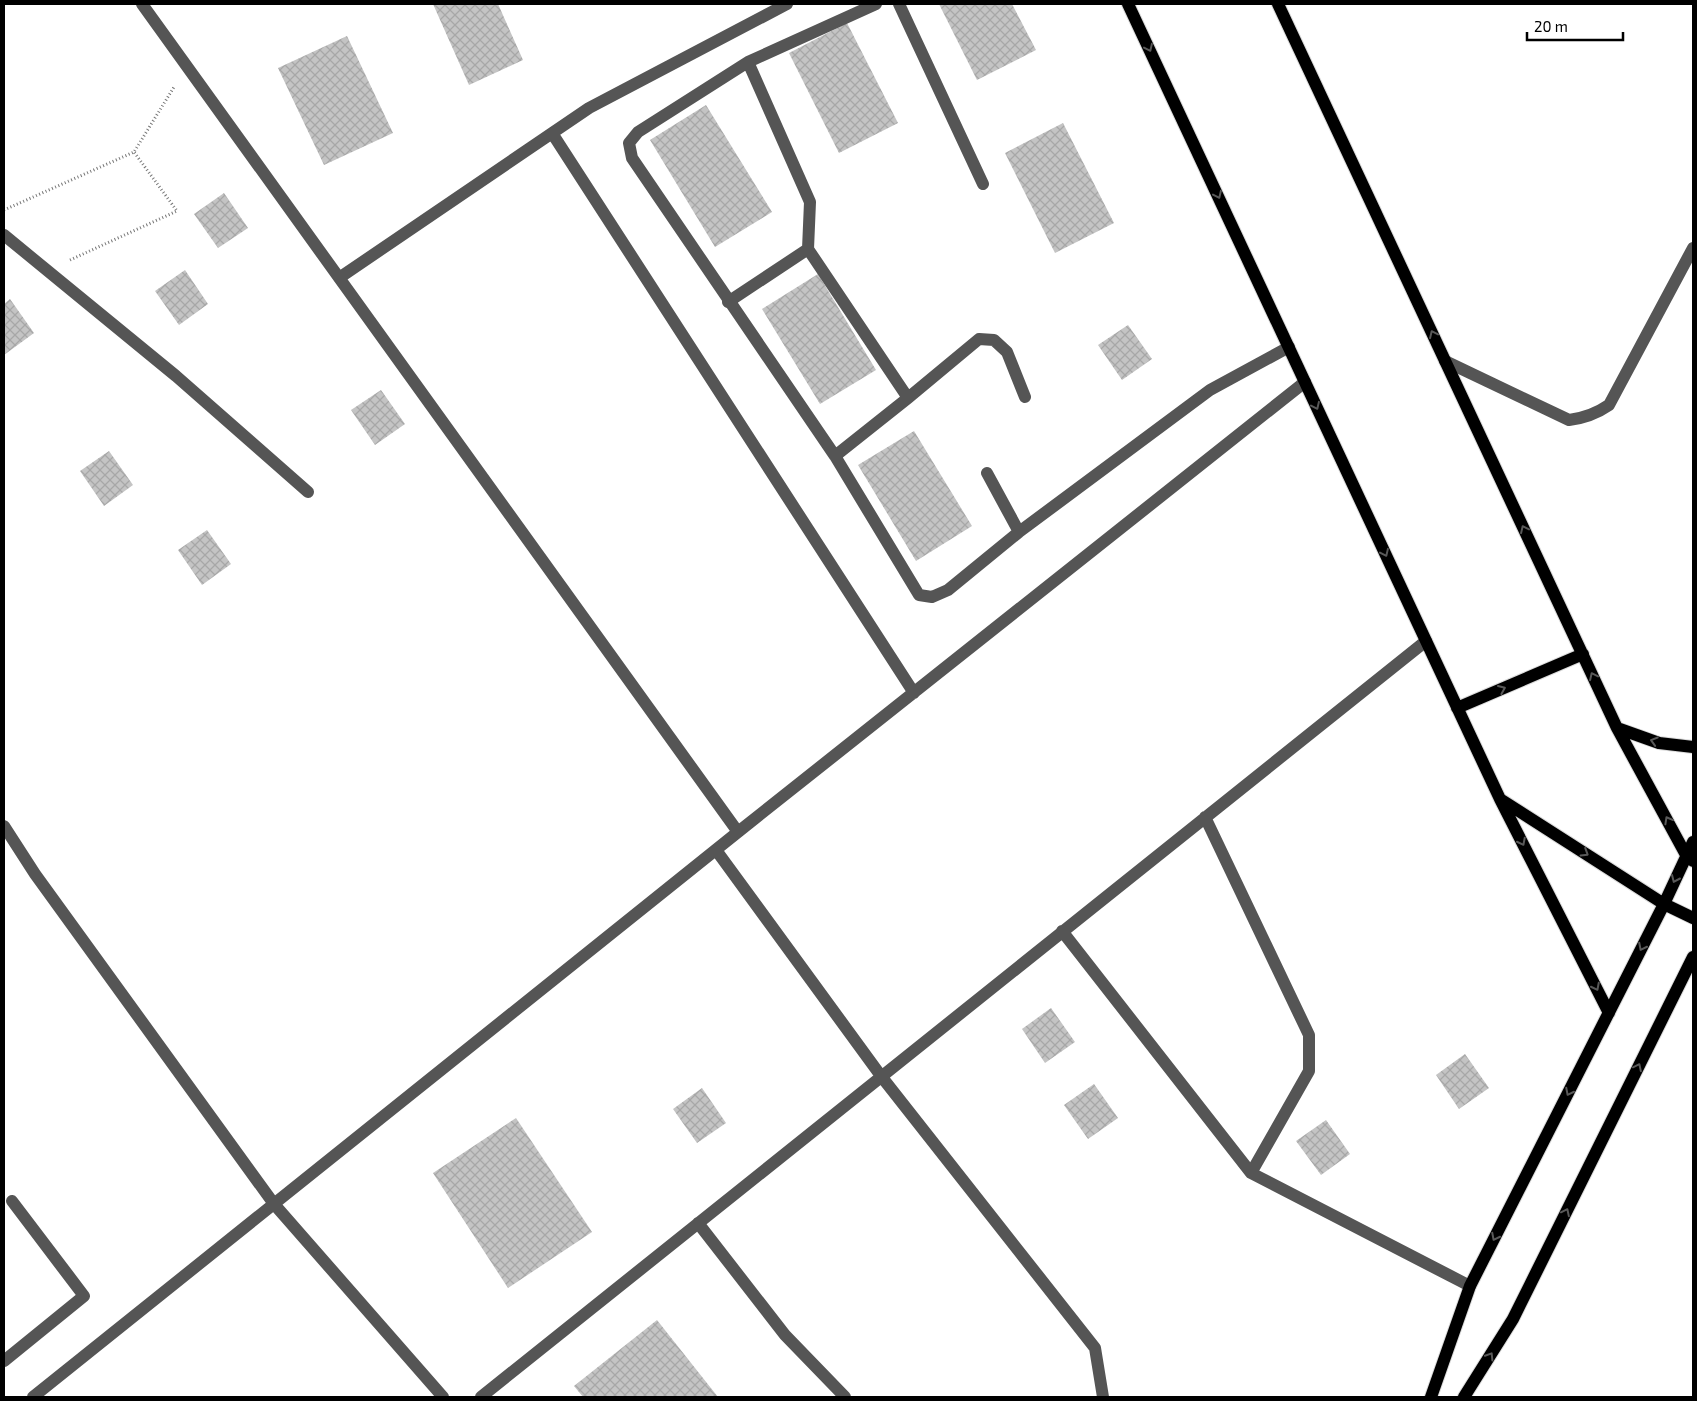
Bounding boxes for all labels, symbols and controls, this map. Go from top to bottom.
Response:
scale bar [1527,10,1623,42]
text: 20 m [1534,17,1568,35]
one-way arrow [1143,43,1153,52]
one-way arrow [1211,190,1222,199]
one-way arrow [1429,331,1439,340]
one-way arrow [1310,401,1321,410]
one-way arrow [1520,525,1530,534]
one-way arrow [1379,548,1389,557]
one-way arrow [1589,672,1599,681]
one-way arrow [1497,684,1506,695]
one-way arrow [1651,737,1659,747]
one-way arrow [1664,817,1674,826]
one-way arrow [1516,837,1526,846]
one-way arrow [1580,847,1589,857]
one-way arrow [1671,874,1682,883]
one-way arrow [1638,942,1648,951]
one-way arrow [1590,982,1600,991]
one-way arrow [1632,1063,1642,1072]
one-way arrow [1565,1087,1575,1096]
one-way arrow [1560,1208,1570,1217]
one-way arrow [1491,1232,1501,1241]
one-way arrow [1484,1352,1493,1361]

